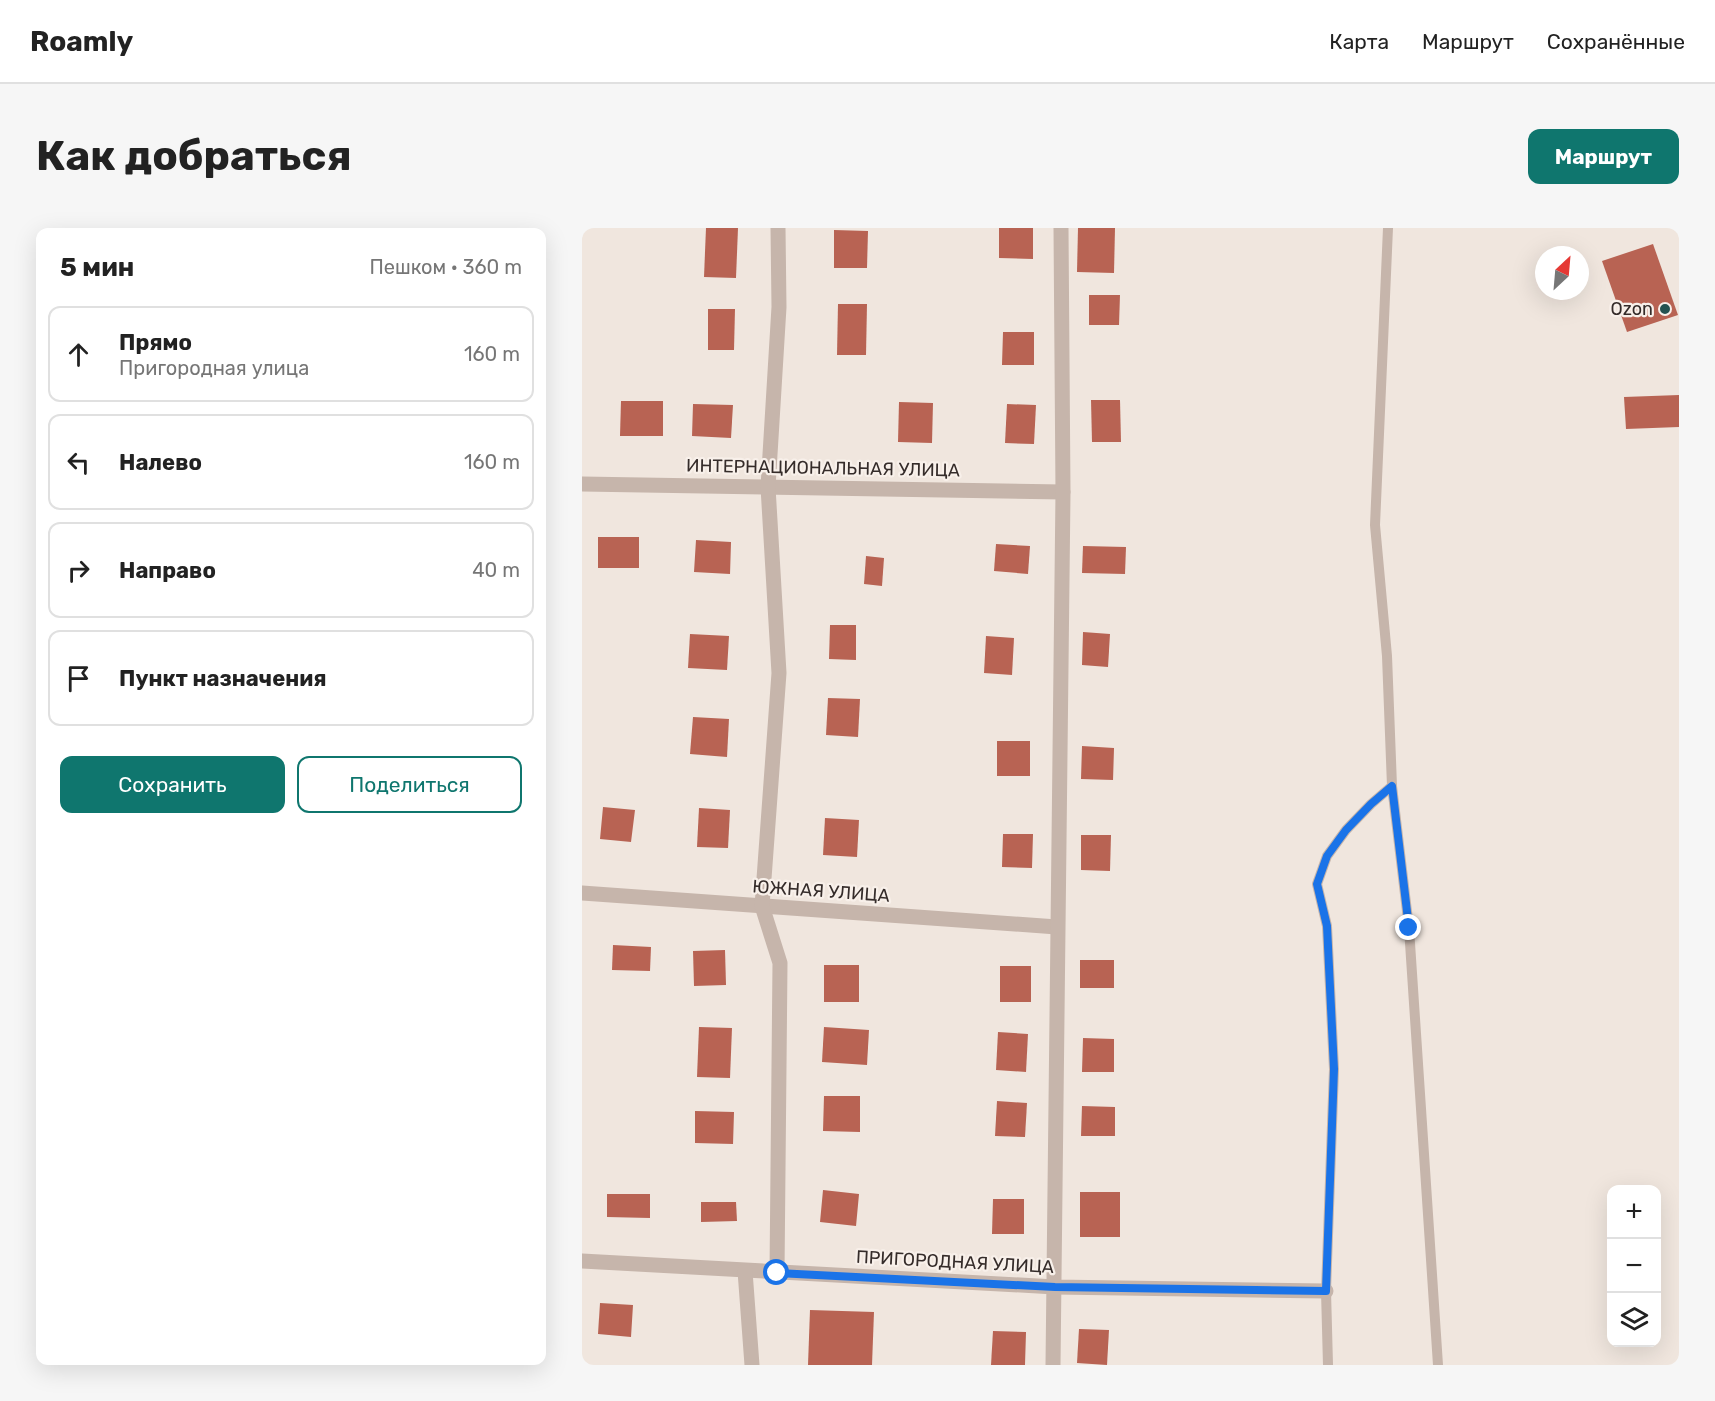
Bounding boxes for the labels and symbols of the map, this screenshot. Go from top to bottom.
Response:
north arrow [1535,246,1589,300]
place label: Ozon [1611,298,1653,320]
marker: Ozon [1658,302,1672,316]
street label: ИНТЕРНАЦИОНАЛЬНАЯ УЛИЦА [686,455,960,481]
street label: ЮЖНАЯ УЛИЦА [752,875,890,907]
route end [1395,914,1421,940]
street label: ПРИГОРОДНАЯ УЛИЦА [855,1246,1055,1278]
route start [763,1259,789,1285]

